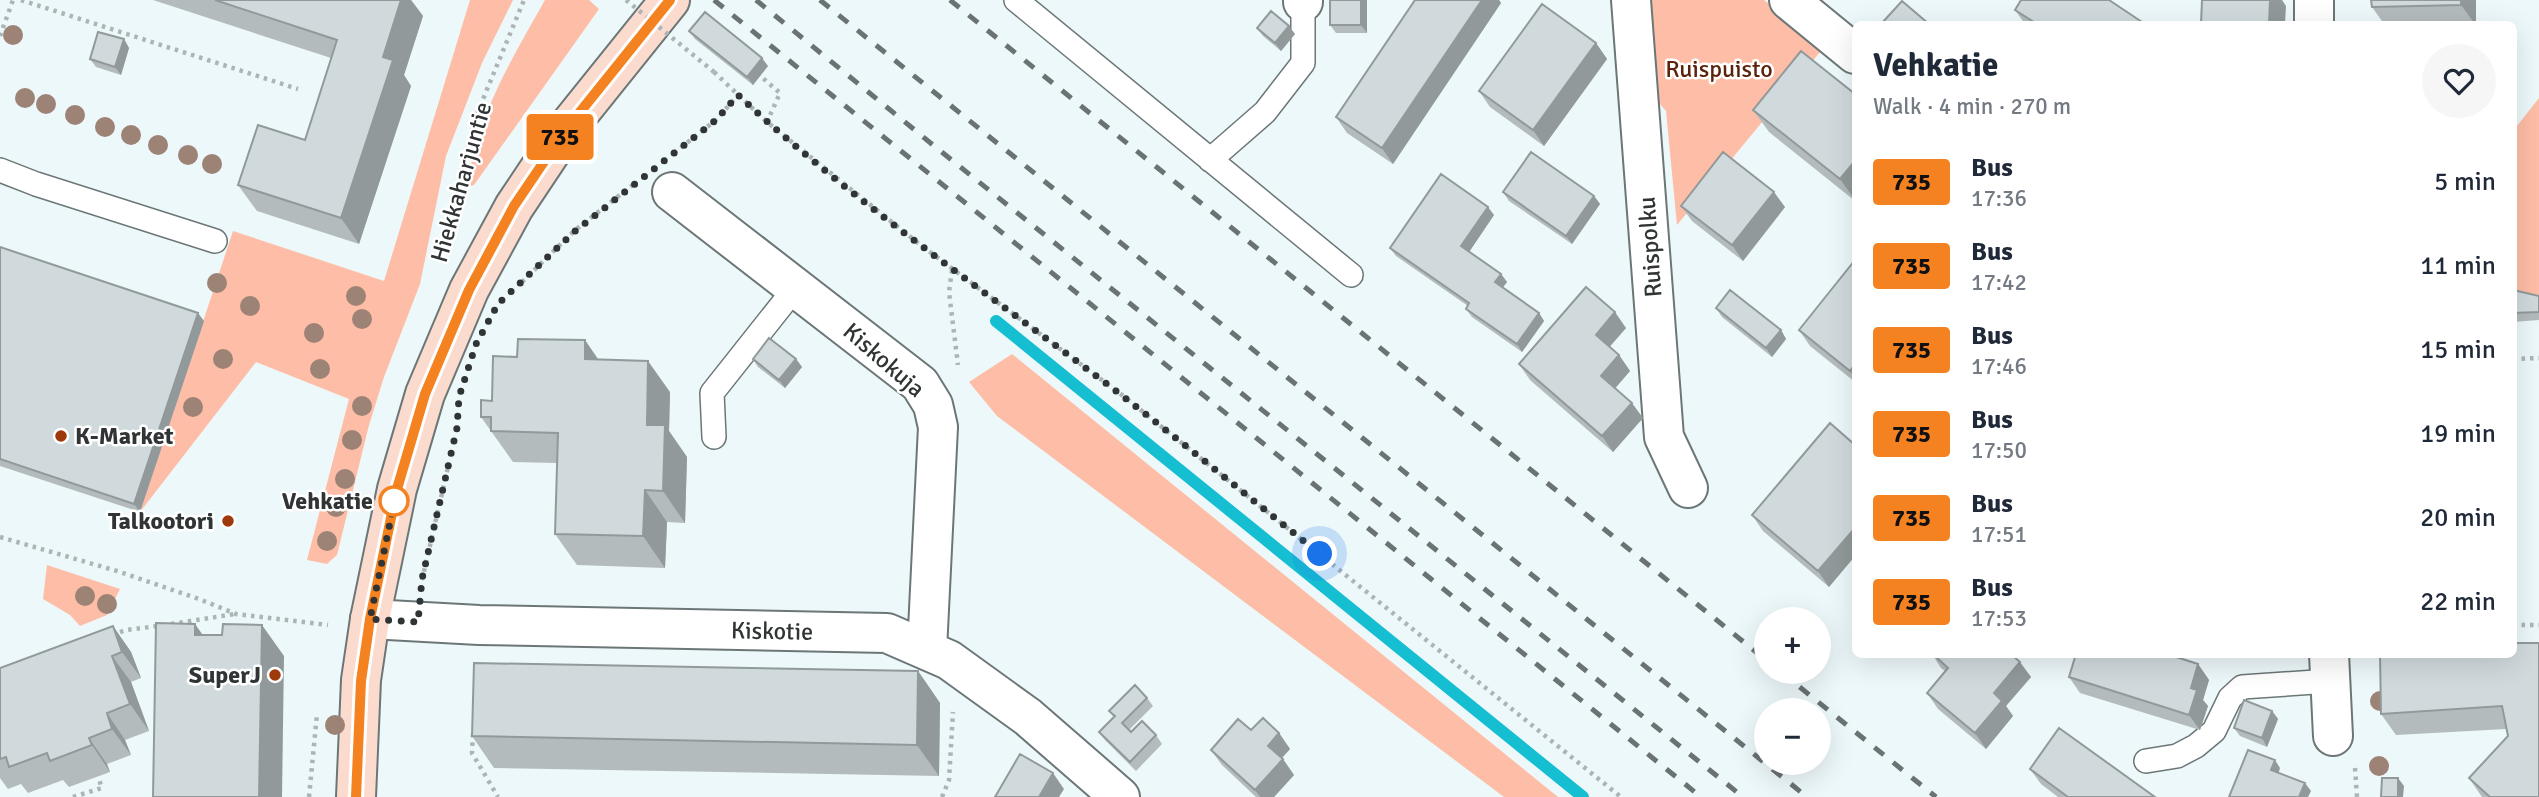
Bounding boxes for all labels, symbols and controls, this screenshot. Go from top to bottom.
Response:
button: heart [2422,44,2496,118]
text: Vehkatie [1873,45,1998,86]
park label: Ruispuisto [1665,54,1773,84]
text: Walk · 4 min · 270 m [1873,92,2071,121]
street label: Hiekkaharjuntie [424,98,498,266]
line badge: 735 [520,114,600,160]
text: 735 [541,122,579,152]
text: Bus [1971,152,2013,184]
text: 5 min [2434,166,2496,198]
text: 735 [1892,167,1931,197]
text: 17:36 [1971,184,2027,213]
street label: Ruispolku [1632,196,1668,298]
text: Bus [1971,236,2013,268]
text: 11 min [2420,250,2496,282]
text: 735 [1892,251,1931,281]
text: 17:42 [1971,268,2027,297]
street label: Kiskokuja [837,316,931,404]
text: Bus [1971,320,2013,352]
text: 15 min [2420,334,2496,366]
text: 735 [1892,335,1931,365]
text: 17:46 [1971,352,2027,381]
text: Bus [1971,404,2013,436]
text: 19 min [2420,418,2496,450]
text: 735 [1892,419,1931,449]
place label: K-Market [75,421,174,451]
marker: K-Market [53,428,69,444]
text: 17:50 [1971,436,2027,465]
place label: Vehkatie [282,486,373,516]
marker: Vehkatie [379,486,409,516]
text: Bus [1971,488,2013,520]
text: 20 min [2420,502,2496,534]
text: 735 [1892,503,1931,533]
place label: Talkootori [108,506,214,536]
marker: Talkootori [220,513,236,529]
text: 17:51 [1971,520,2027,549]
your location [1302,536,1337,571]
text: Bus [1971,572,2013,604]
text: 22 min [2420,586,2496,618]
text: 735 [1892,587,1931,617]
text: 17:53 [1971,604,2027,633]
map controls [1754,607,1831,775]
button: + [1754,607,1831,684]
street label: Kiskotie [731,615,813,647]
place label: SuperJ [189,660,261,690]
marker: SuperJ [267,667,283,683]
button: − [1754,698,1831,775]

